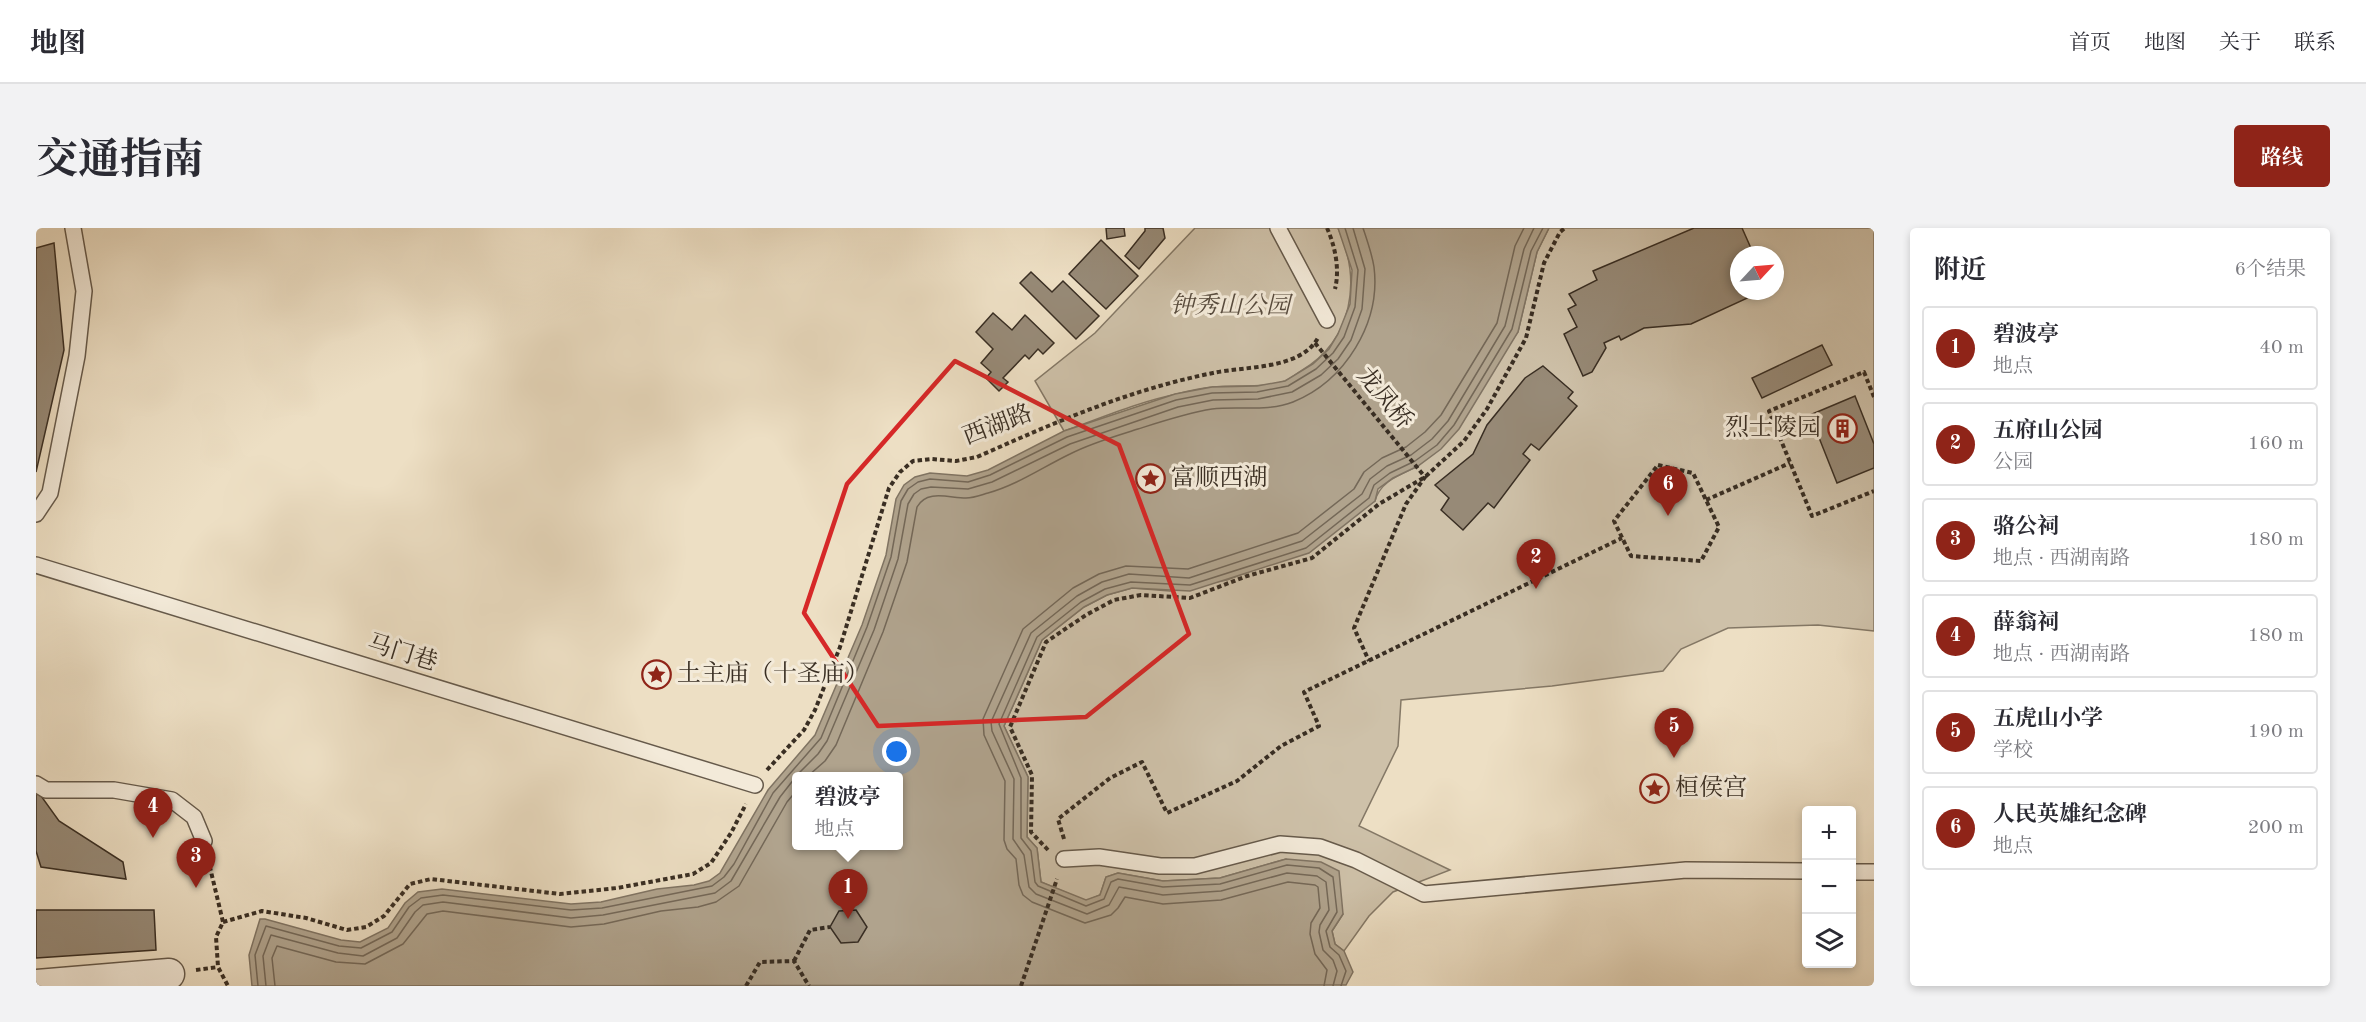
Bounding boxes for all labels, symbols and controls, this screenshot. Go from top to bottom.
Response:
text: 地图 [30,31,86,59]
text: 首页 [2069,33,2111,54]
text: 地图 [2144,33,2186,54]
text: 关于 [2219,33,2261,54]
text: 联系 [2294,33,2336,54]
button: 路线 [2234,125,2330,187]
text: 交通指南 [36,141,204,183]
north arrow [1730,246,1784,300]
text: 附近 [1934,258,1986,284]
text: 6个结果 [2234,260,2306,280]
park label: 钟秀山公园 [1170,292,1294,319]
text: 碧波亭 [1993,324,2059,346]
text: 1 [1950,338,1961,358]
text: 40 m [2259,338,2304,358]
text: 地点 [1993,357,2033,377]
street label: 龙凤桥 [1352,362,1419,434]
street label: 西湖路 [959,399,1036,450]
building icon: 烈士陵园 [1826,413,1858,445]
place label: 烈士陵园 [1725,414,1821,441]
text: 五府山公园 [1993,420,2103,442]
text: 2 [1950,434,1961,454]
text: 160 m [2248,434,2304,454]
text: 公园 [1993,453,2033,473]
place icon: 富顺西湖 [1134,463,1166,495]
place label: 富顺西湖 [1171,464,1267,491]
pin: 6 [1648,466,1688,516]
text: 骆公祠 [1993,516,2059,538]
text: 3 [1950,530,1961,550]
text: 180 m [2248,530,2304,550]
pin: 2 [1516,540,1556,589]
text: 地点 · 西湖南路 [1993,549,2130,569]
text: 薛翁祠 [1993,612,2059,634]
text: 4 [1950,626,1961,646]
text: 180 m [2248,626,2304,646]
street label: 马门巷 [364,629,441,676]
text: 地点 · 西湖南路 [1993,645,2130,665]
place icon: 土主庙（十圣庙） [640,659,672,691]
place label: 土主庙（十圣庙） [677,660,869,687]
pin: 5 [1654,708,1694,758]
text: 五虎山小学 [1993,708,2103,730]
text: 5 [1950,722,1961,742]
text: 190 m [2248,722,2304,742]
your location [882,737,911,766]
text: 学校 [1993,741,2033,761]
popup [792,772,903,850]
place icon: 桓侯宫 [1638,773,1670,805]
place label: 桓侯宫 [1675,774,1747,801]
text: 碧波亭 [814,787,881,809]
pin: 4 [134,788,172,838]
text: 人民英雄纪念碑 [1993,804,2147,826]
map controls [1802,806,1856,968]
button: + [1802,806,1856,860]
text: 6 [1950,818,1961,838]
text: 200 m [2248,818,2304,838]
text: 地点 [814,820,854,840]
text: 地点 [1993,837,2033,857]
pin: 3 [176,838,216,888]
button: − [1802,860,1856,914]
pin: 1 [828,870,868,919]
button: layers [1802,914,1856,968]

